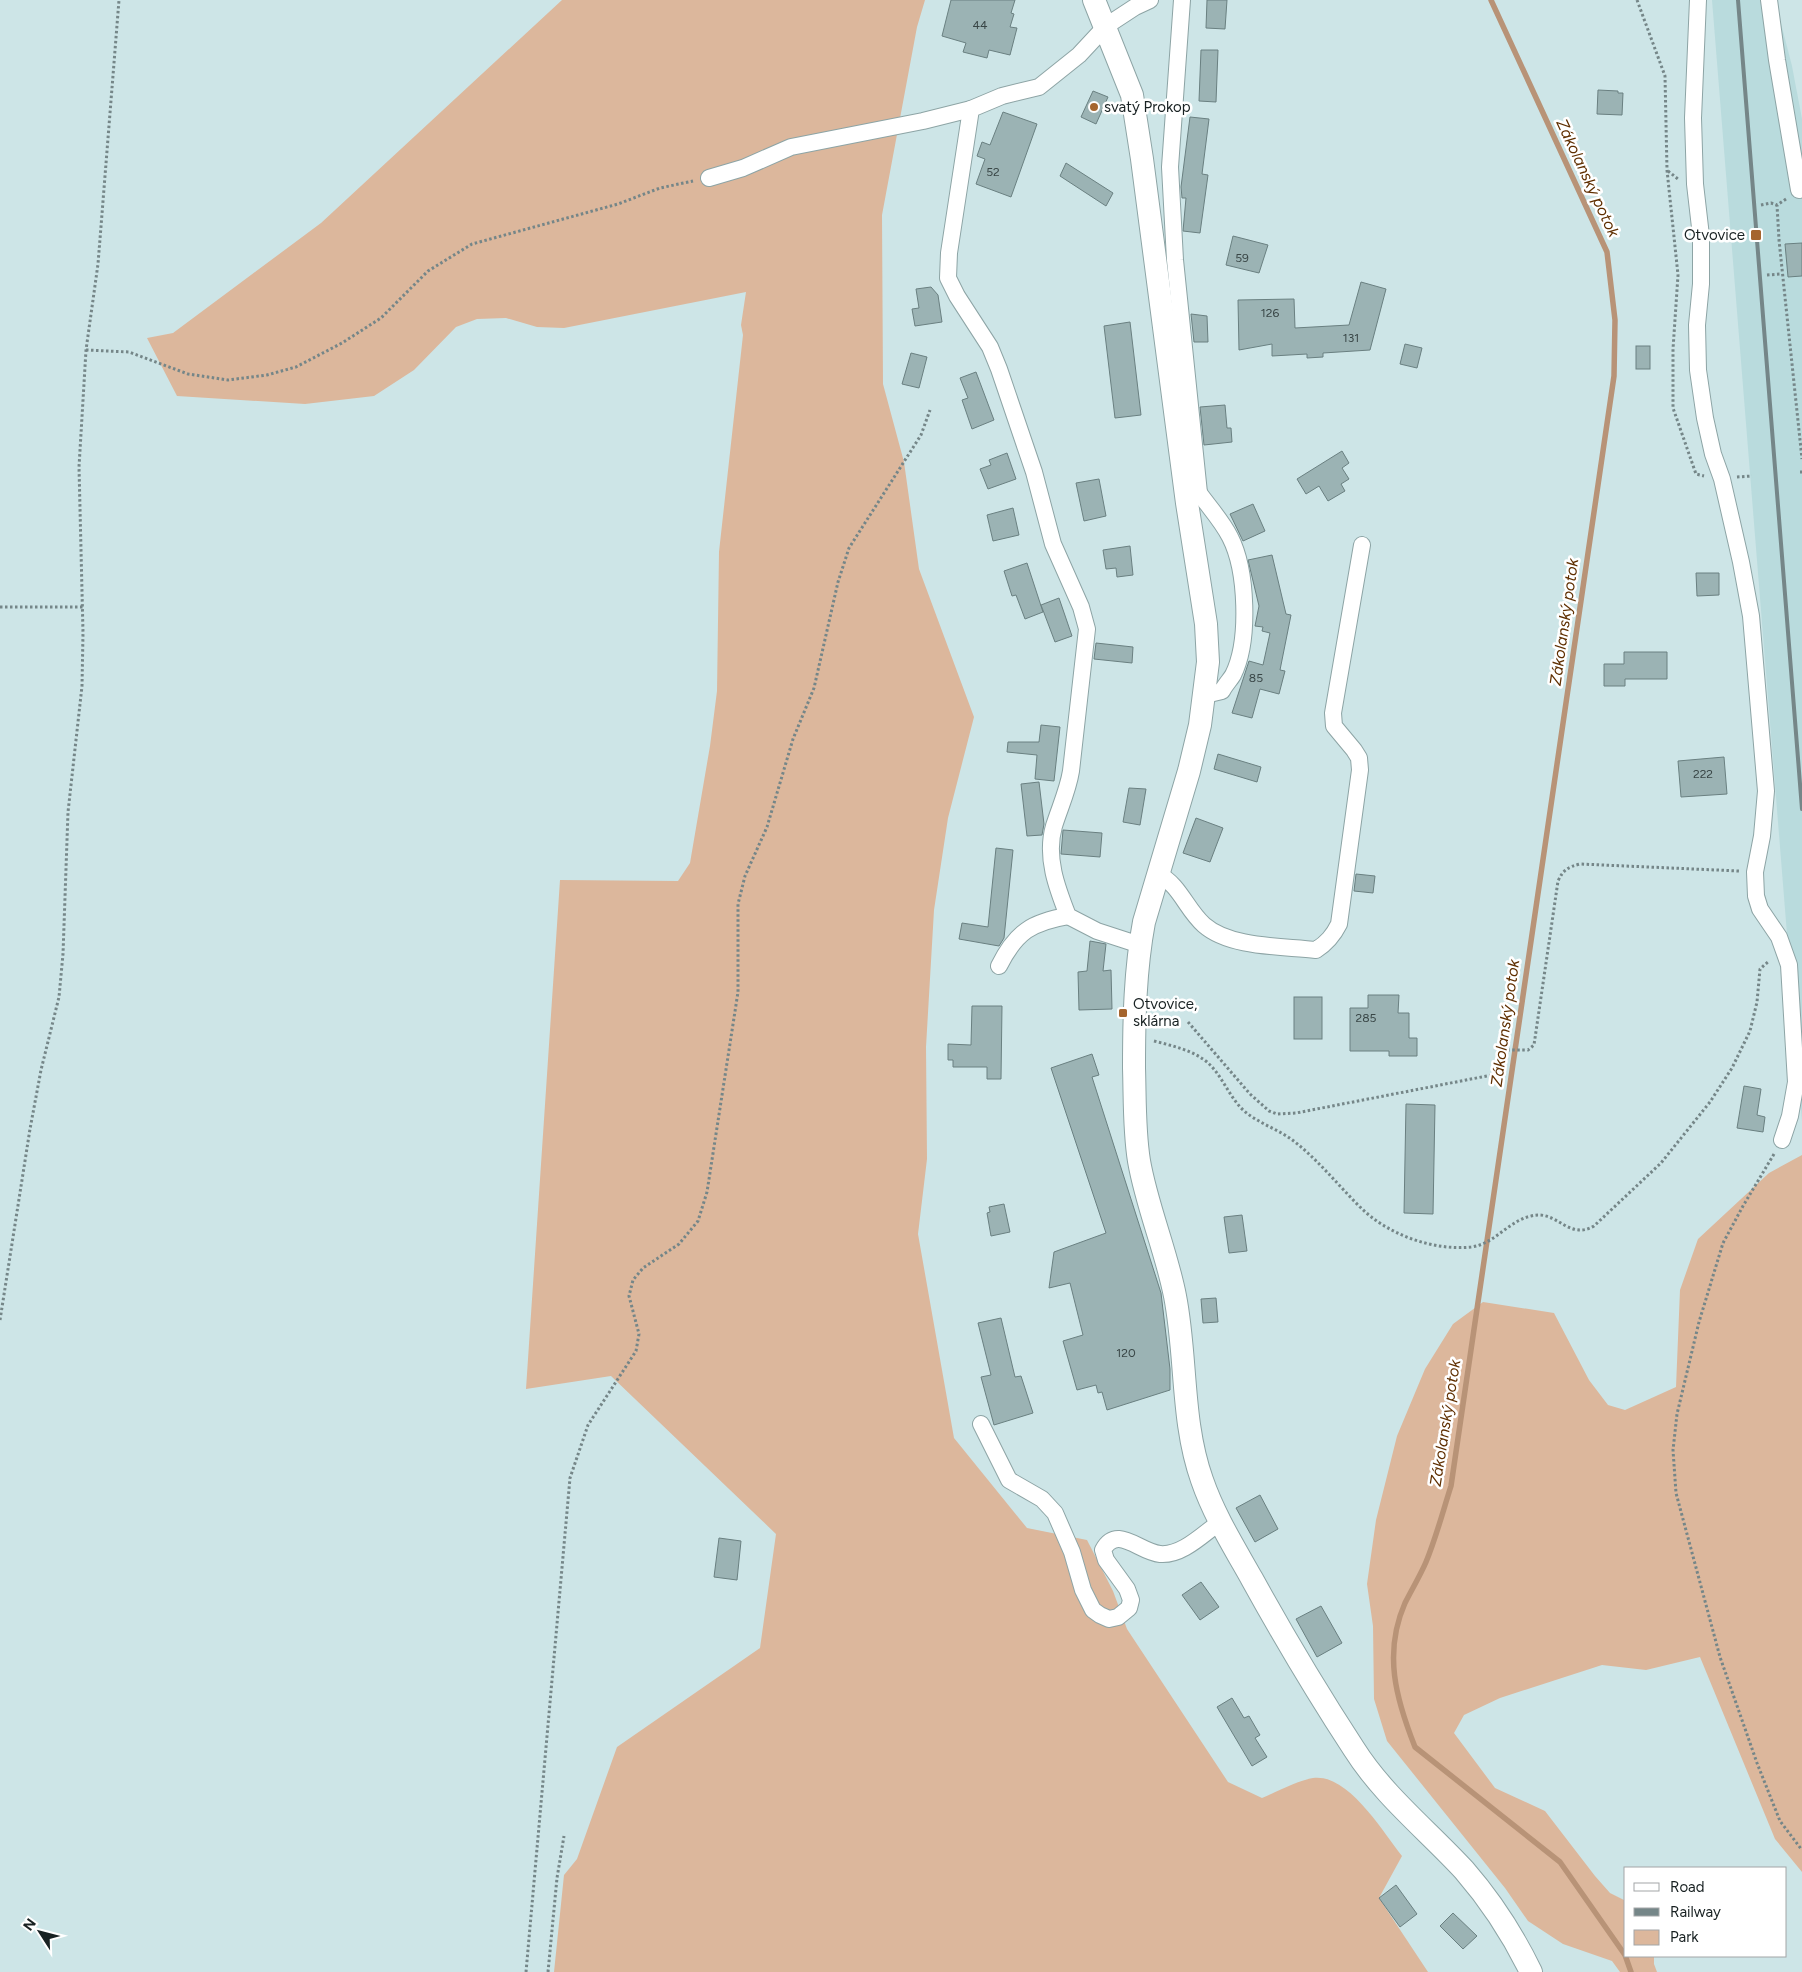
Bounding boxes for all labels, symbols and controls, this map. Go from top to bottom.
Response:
house number: 44 [973,18,988,32]
place label: svatý Prokop [1104,98,1191,116]
marker: svatý Prokop [1088,101,1100,113]
water label: Zákolanský potok [1552,116,1624,241]
house number: 52 [986,165,1000,179]
place label: Otvovice [1684,226,1745,244]
marker: Otvovice [1749,228,1763,242]
house number: 59 [1235,251,1249,265]
house number: 126 [1261,306,1279,320]
house number: 131 [1343,331,1359,345]
water label: Zákolanský potok [1546,556,1582,687]
house number: 85 [1249,671,1263,685]
house number: 222 [1693,767,1713,781]
water label: Zákolanský potok [1487,957,1523,1088]
place label: Otvovice, sklárna [1133,995,1197,1030]
marker: Otvovice, sklárna [1117,1007,1129,1019]
house number: 285 [1356,1011,1377,1025]
house number: 120 [1116,1346,1136,1360]
water label: Zákolanský potok [1426,1357,1465,1488]
legend [1624,1867,1787,1957]
text: Road [1670,1878,1705,1896]
text: Railway [1670,1903,1721,1921]
north arrow [15,1907,65,1957]
text: N [20,1915,40,1934]
text: Park [1670,1928,1699,1946]

